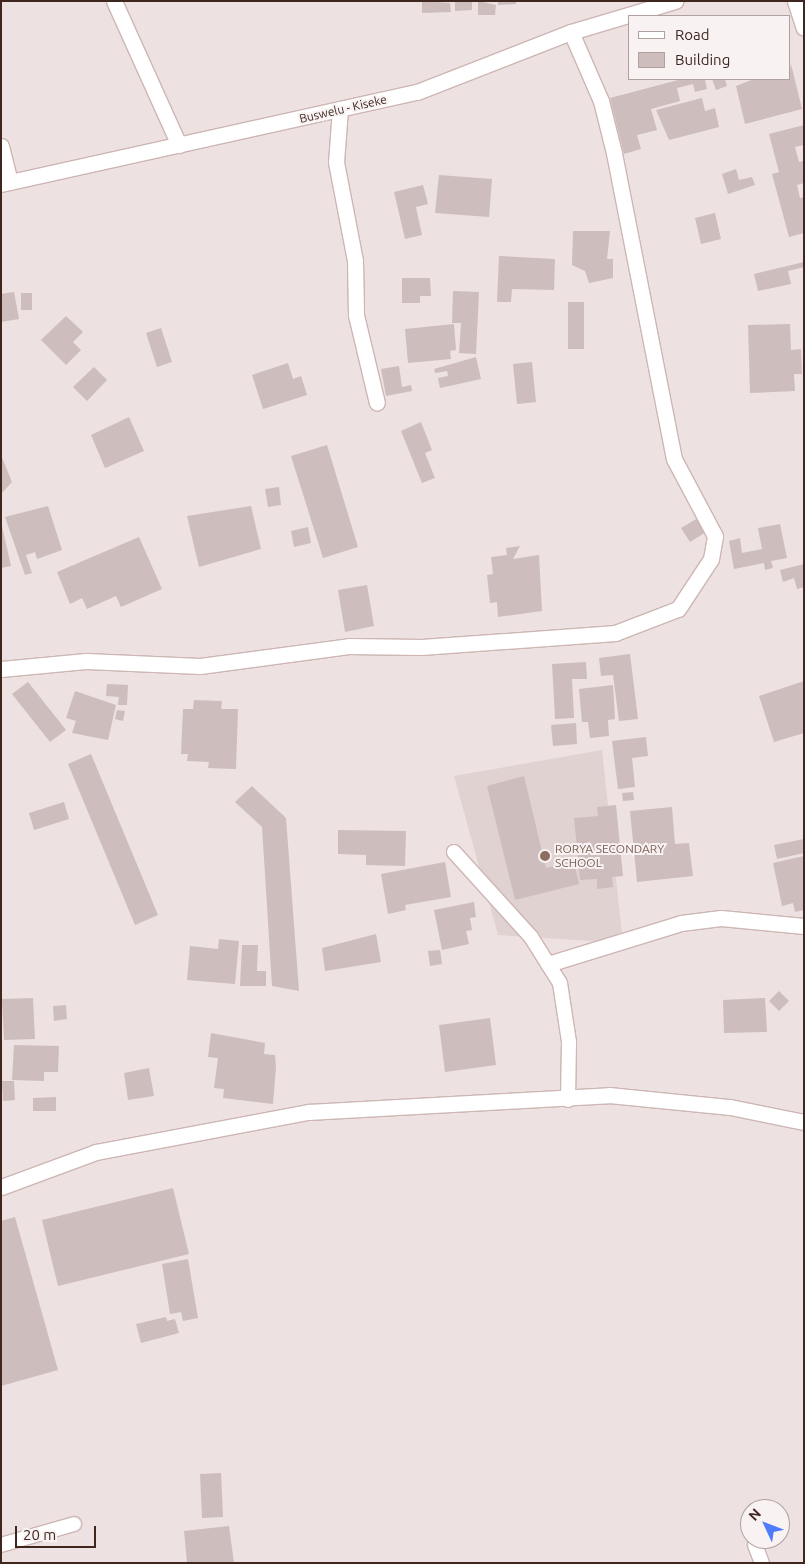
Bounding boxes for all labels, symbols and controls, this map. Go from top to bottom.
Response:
legend [628,15,790,80]
text: Road [675,26,710,43]
text: Building [675,51,730,68]
street label: Buswelu - Kiseke [298,92,388,126]
place label: RORYA SECONDARY SCHOOL [555,842,664,870]
marker: RORYA SECONDARY SCHOOL [539,850,551,862]
north arrow [740,1499,790,1549]
text: N [745,1505,764,1524]
scale bar [18,1516,99,1548]
text: 20 m [23,1526,56,1543]

